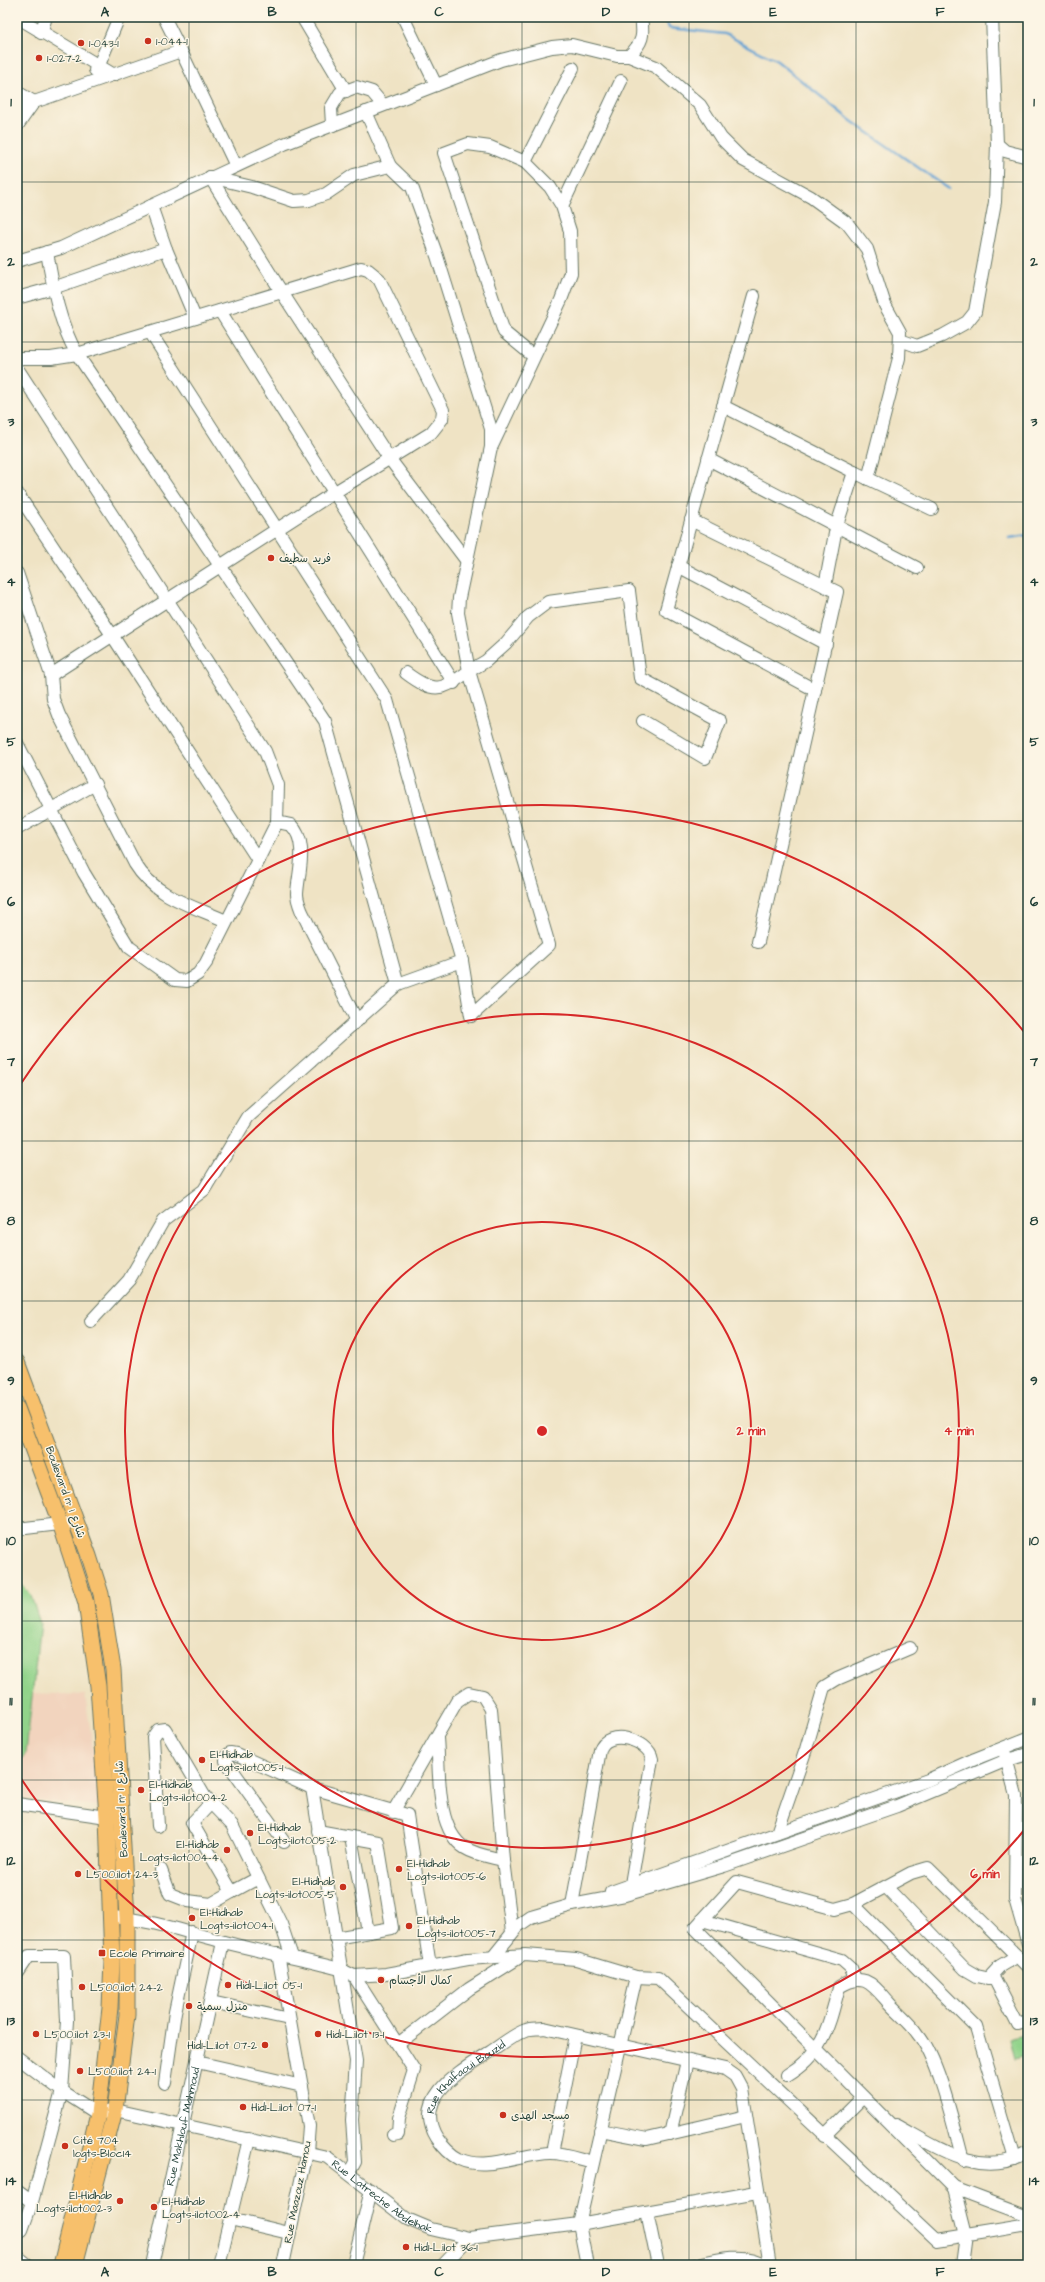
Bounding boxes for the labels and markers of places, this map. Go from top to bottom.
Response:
place label: 1-044-1 [156,34,188,49]
place label: 1-043-1 [89,36,119,51]
marker: 1-044-1 [143,36,153,46]
marker: 1-043-1 [76,38,86,48]
place label: 1-027-2 [47,51,82,66]
marker: 1-027-2 [34,53,44,63]
place label: فريد سطيف [279,551,331,566]
marker: فريد سطيف [266,553,276,563]
centre of rings [535,1424,549,1438]
place label: El-Hidhab Logts-ilot005-1 [210,1747,284,1776]
marker: El-Hidhab Logts-ilot005-1 [197,1755,207,1765]
place label: El-Hidhab Logts-ilot004-2 [149,1777,228,1806]
marker: El-Hidhab Logts-ilot004-2 [136,1785,146,1795]
place label: El-Hidhab Logts-ilot005-2 [258,1820,337,1849]
marker: El-Hidhab Logts-ilot005-2 [245,1828,255,1838]
place label: El-Hidhab Logts-ilot004-4 [140,1837,220,1866]
marker: El-Hidhab Logts-ilot004-4 [222,1845,232,1855]
place label: El-Hidhab Logts-ilot005-6 [407,1856,486,1885]
marker: El-Hidhab Logts-ilot005-6 [394,1864,404,1874]
place label: L500.ilot 24-3 [86,1867,158,1882]
marker: L500.ilot 24-3 [73,1869,83,1879]
place label: El-Hidhab Logts-ilot005-5 [255,1874,335,1903]
marker: El-Hidhab Logts-ilot005-5 [338,1882,348,1892]
place label: El-Hidhab Logts-ilot004-1 [200,1905,274,1934]
marker: El-Hidhab Logts-ilot004-1 [187,1913,197,1923]
place label: El-Hidhab Logts-ilot005-7 [417,1913,496,1942]
marker: El-Hidhab Logts-ilot005-7 [404,1921,414,1931]
place label: Ecole Primaire [110,1946,184,1961]
marker: Ecole Primaire [97,1948,107,1958]
place label: كمال الأجسام [389,1973,452,1989]
marker: كمال الأجسام [376,1975,386,1985]
place label: Hid1-L.ilot 05-1 [236,1978,303,1993]
place label: L500.ilot 24-2 [90,1980,163,1995]
marker: Hid1-L.ilot 05-1 [223,1980,233,1990]
marker: L500.ilot 24-2 [77,1982,87,1992]
place label: منزل سمية [197,1999,248,2014]
marker: منزل سمية [184,2001,194,2011]
place label: L500.ilot 23-1 [44,2027,111,2042]
place label: Hid1-L.ilot 13-1 [326,2027,385,2042]
marker: L500.ilot 23-1 [31,2029,41,2039]
marker: Hid1-L.ilot 13-1 [313,2029,323,2039]
place label: Hid1-L.ilot 07-2 [187,2038,258,2053]
marker: Hid1-L.ilot 07-2 [260,2040,270,2050]
place label: L500.ilot 24-1 [88,2064,156,2079]
marker: L500.ilot 24-1 [75,2066,85,2076]
place label: Hid1-L.ilot 07-1 [251,2100,317,2115]
marker: Hid1-L.ilot 07-1 [238,2102,248,2112]
place label: مسجد الهدى [511,2108,570,2123]
marker: مسجد الهدى [498,2110,508,2120]
place label: Cité 704 logts-Bloc14 [73,2133,132,2162]
marker: Cité 704 logts-Bloc14 [60,2141,70,2151]
place label: El-Hidhab Logts-ilot002-3 [36,2188,112,2217]
place label: El-Hidhab Logts-ilot002-4 [162,2194,240,2223]
marker: El-Hidhab Logts-ilot002-3 [115,2196,125,2206]
marker: El-Hidhab Logts-ilot002-4 [149,2202,159,2212]
place label: Hid1-L.ilot 36-1 [414,2240,478,2255]
marker: Hid1-L.ilot 36-1 [401,2242,411,2252]

